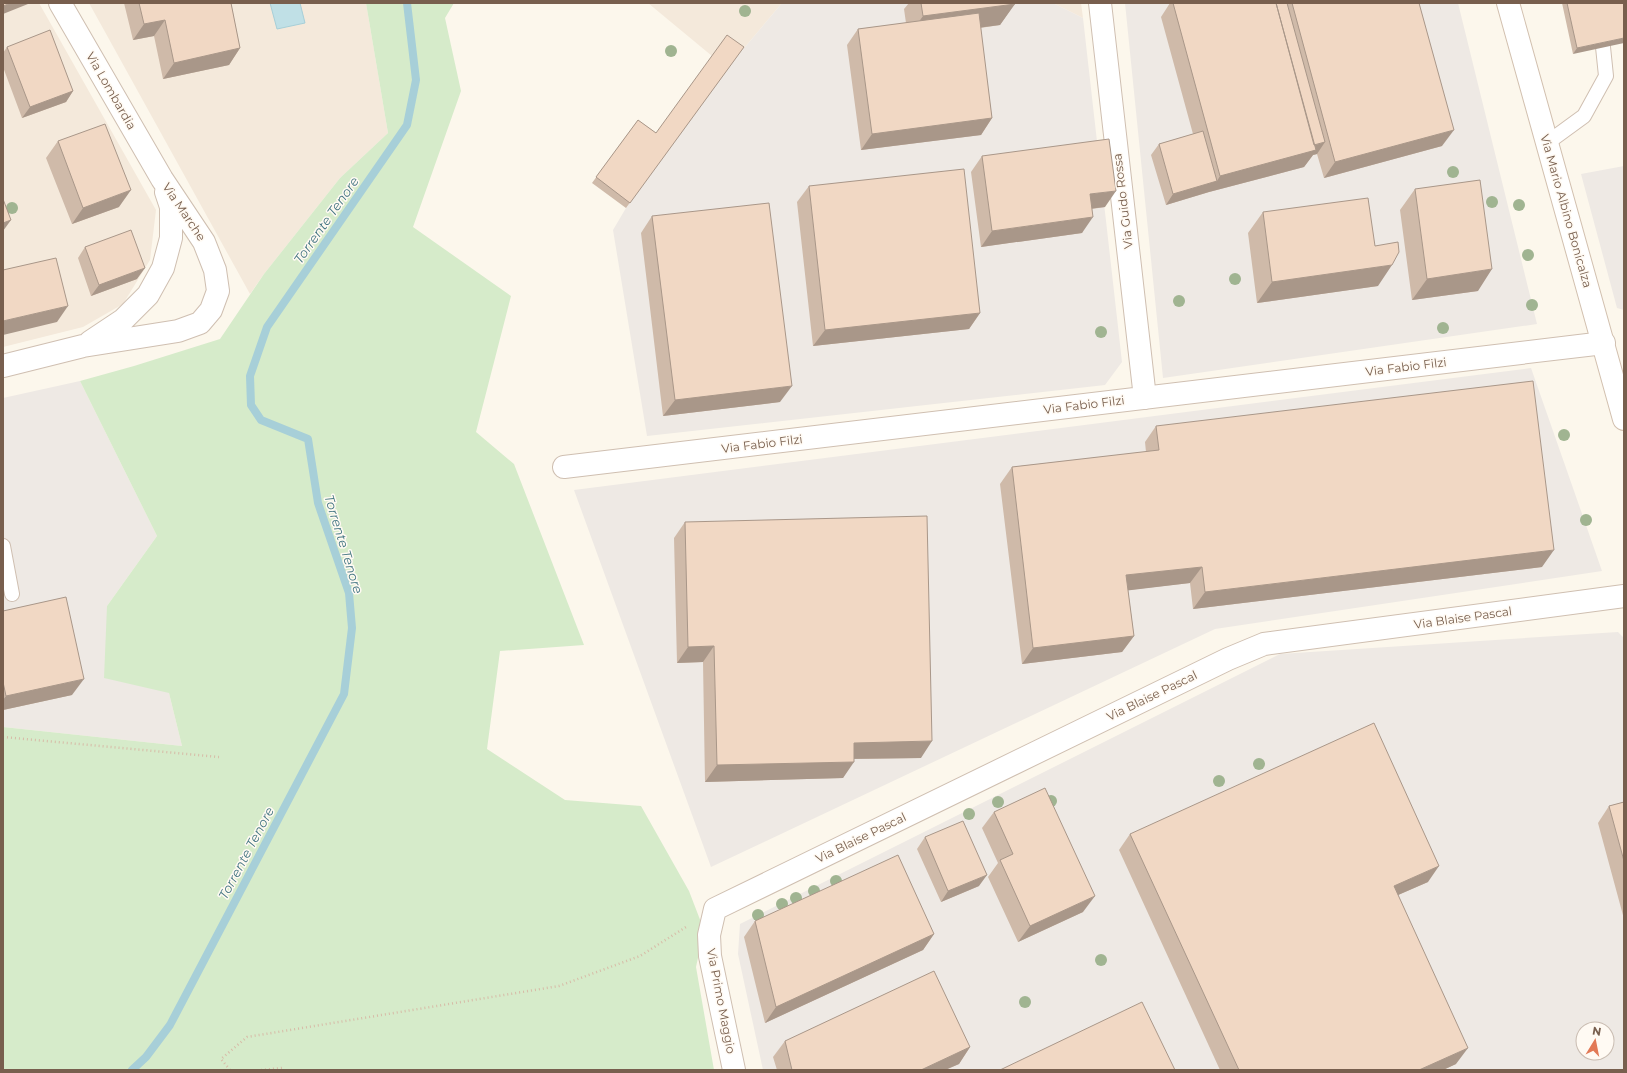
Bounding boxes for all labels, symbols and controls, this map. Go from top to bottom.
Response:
street label: Via Lombardia [83,49,140,132]
street label: Via Mario Albino Bonicalza [1537,132,1596,289]
street label: Via Guido Rossa [1109,153,1136,250]
water label: Torrente Tenore [290,173,362,267]
street label: Via Marche [160,180,209,244]
street label: Via Fabio Filzi [1365,354,1447,379]
street label: Via Fabio Filzi [1043,392,1125,417]
street label: Via Fabio Filzi [721,431,803,456]
water label: Torrente Tenore [321,493,367,595]
street label: Via Blaise Pascal [1413,603,1513,632]
street label: Via Blaise Pascal [1104,667,1200,724]
water label: Torrente Tenore [215,804,277,902]
street label: Via Blaise Pascal [813,809,909,866]
street label: Via Primo Maggio [704,947,739,1055]
north arrow [1575,1021,1615,1061]
text: N [1591,1023,1602,1039]

